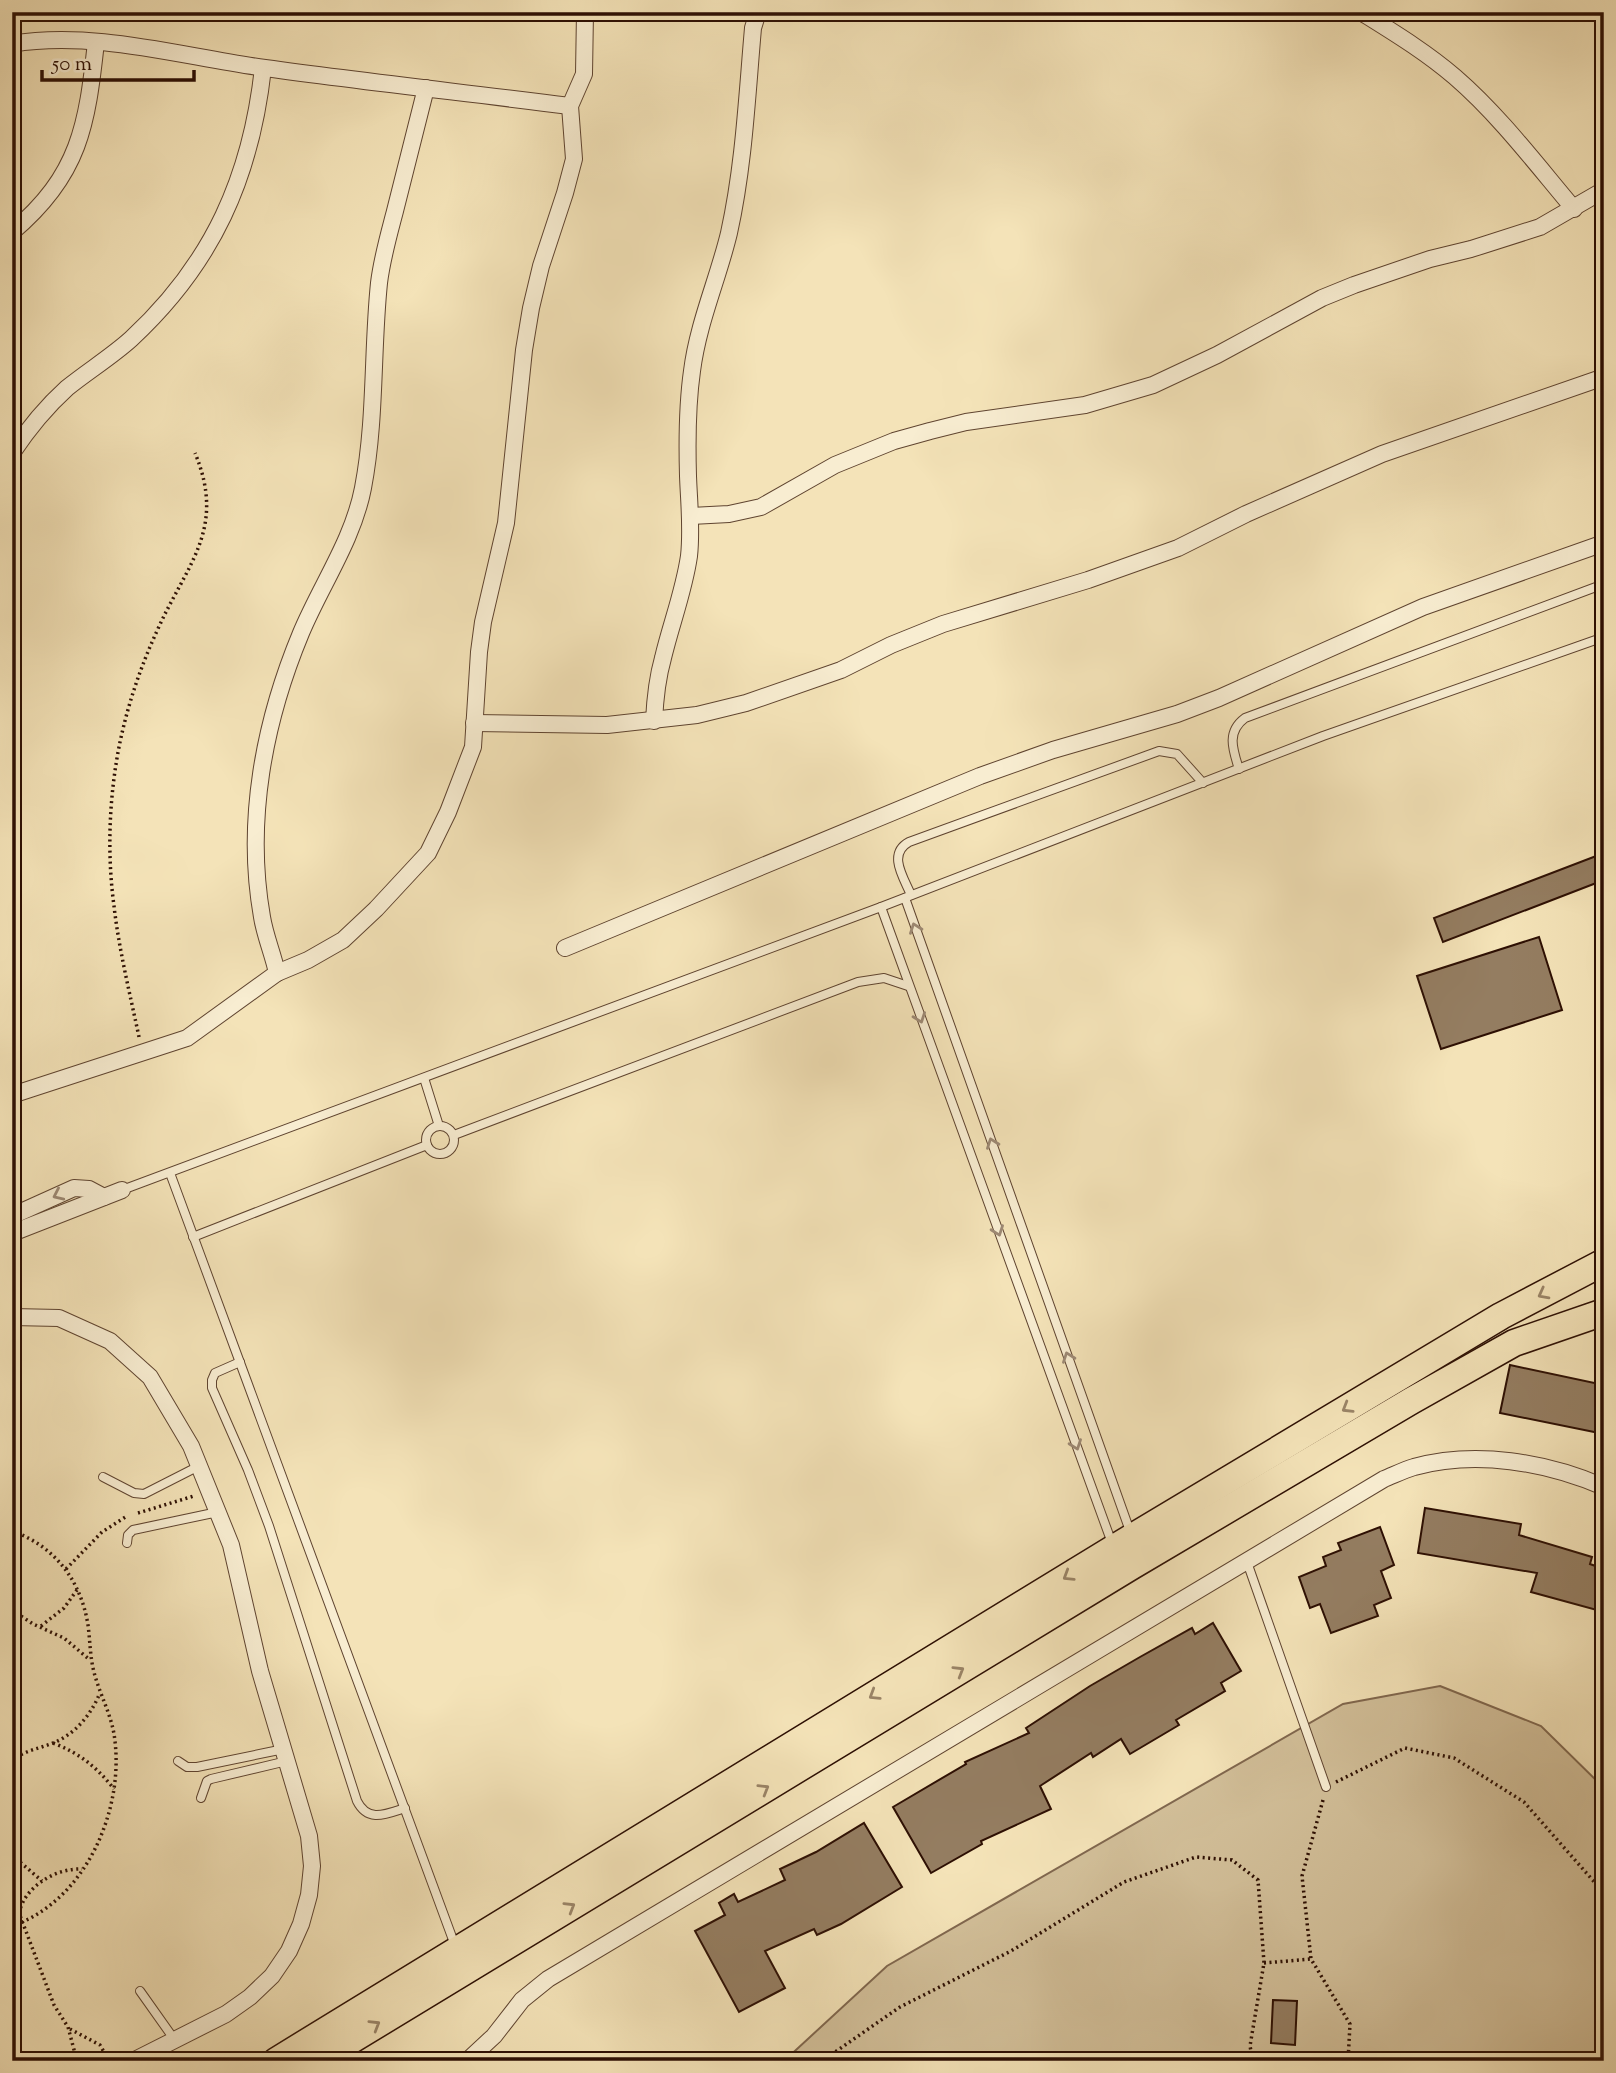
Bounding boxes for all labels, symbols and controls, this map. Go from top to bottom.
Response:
scale bar [42,38,194,82]
text: 50 m [51,50,92,80]
one-way arrow [910,923,924,935]
one-way arrow [911,1011,925,1023]
one-way arrow [986,1137,1000,1149]
one-way arrow [53,1187,65,1201]
one-way arrow [990,1225,1004,1237]
one-way arrow [1538,1285,1551,1299]
one-way arrow [1062,1351,1076,1364]
one-way arrow [1342,1400,1355,1413]
one-way arrow [1068,1439,1082,1451]
one-way arrow [1063,1567,1076,1580]
one-way arrow [951,1666,964,1679]
one-way arrow [869,1687,882,1700]
one-way arrow [757,1785,770,1798]
one-way arrow [562,1903,575,1916]
one-way arrow [368,2021,381,2034]

